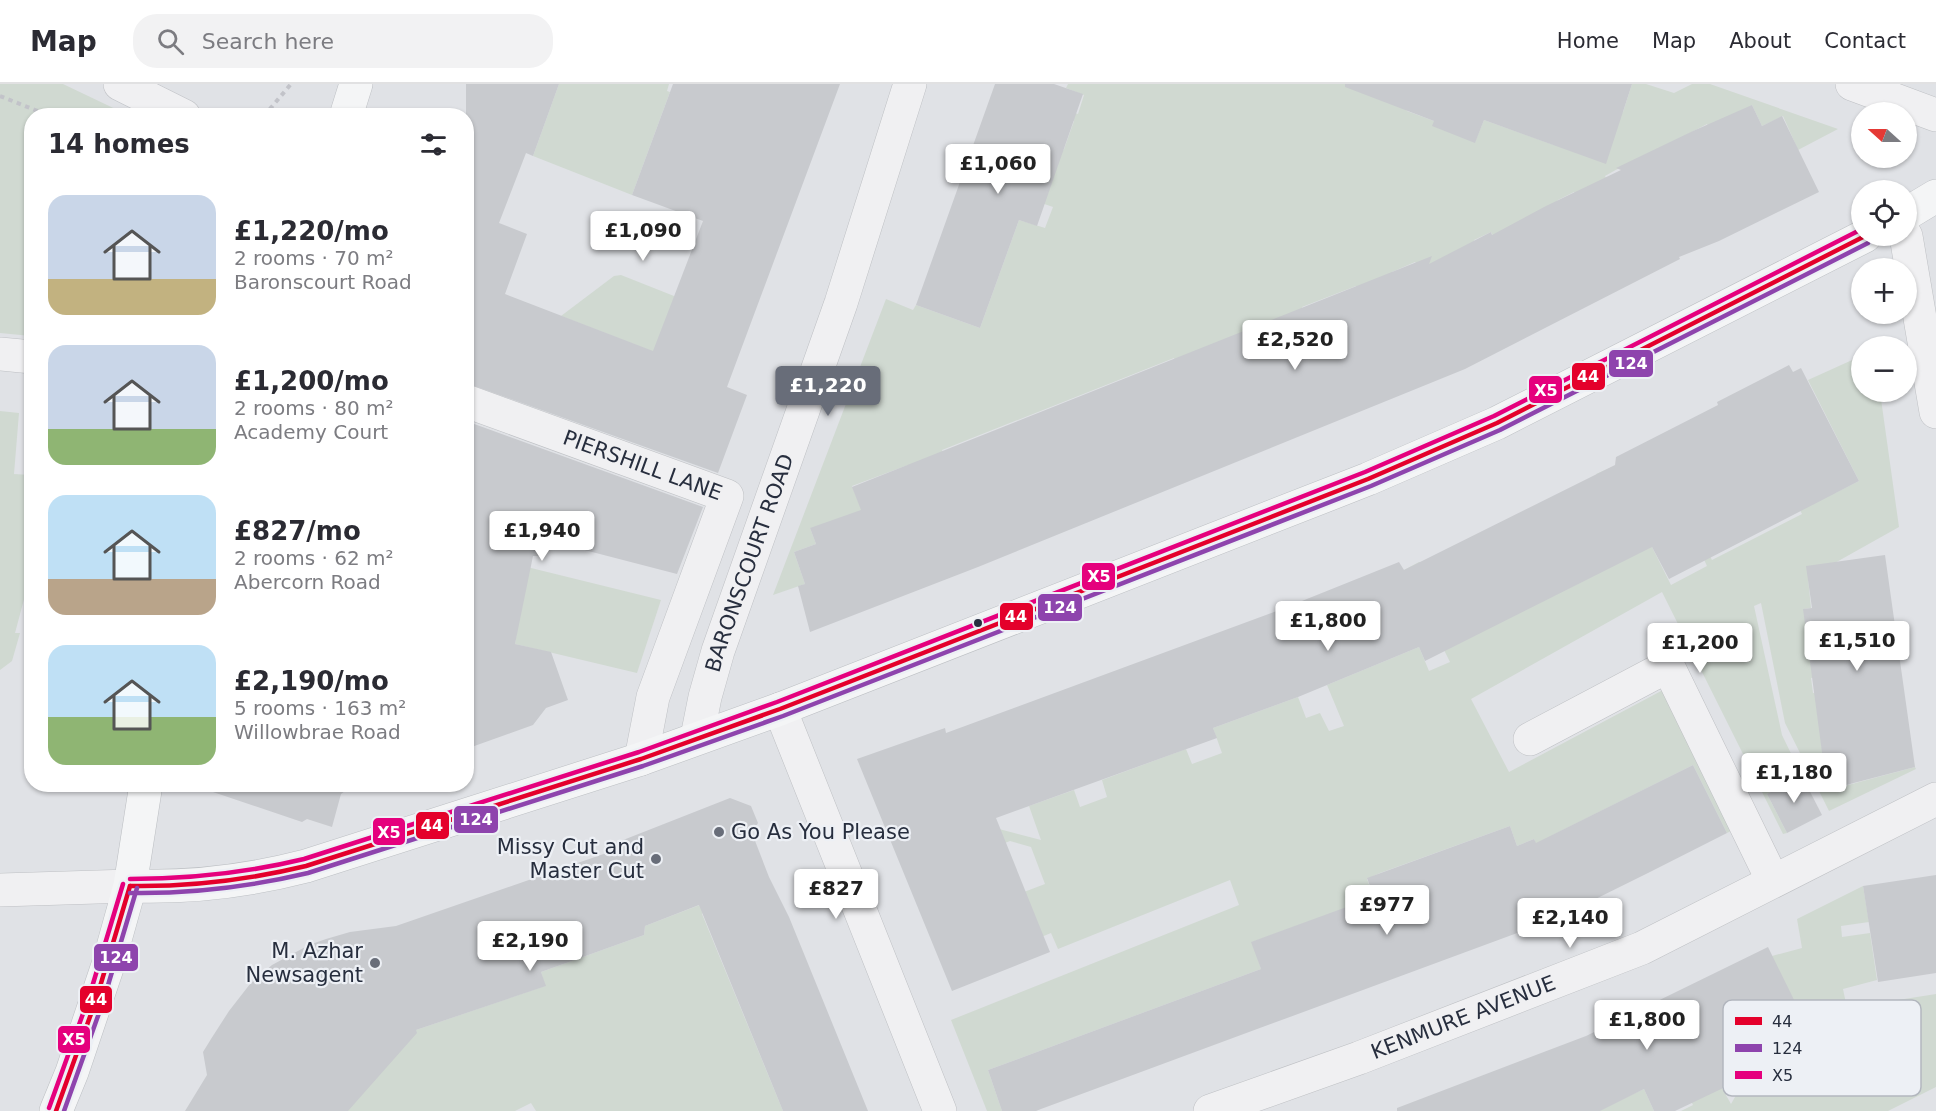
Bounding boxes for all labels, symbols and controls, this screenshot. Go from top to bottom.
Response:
search box [133,14,553,68]
text: Map [30,25,97,58]
icon: search [154,25,187,58]
text: Search here [202,29,334,54]
text: Home [1557,29,1619,53]
text: Map [1652,29,1696,53]
text: About [1729,29,1791,53]
text: Contact [1824,29,1906,53]
north arrow [1851,102,1917,168]
map controls [1851,102,1917,402]
icon: filters [417,128,450,161]
text: 14 homes [48,129,190,159]
pin: £1,060 [949,144,1047,195]
text: £1,060 [959,151,1037,175]
button: locate [1851,180,1917,246]
pin: £1,090 [594,211,692,262]
text: £1,220/mo [234,216,389,246]
text: £1,090 [604,218,682,242]
icon: home [96,219,168,291]
text: 2 rooms · 70 m² [234,246,394,270]
button: + [1851,258,1917,324]
text: Baronscourt Road [234,270,412,294]
pin: £2,520 [1246,320,1344,371]
text: £2,520 [1256,327,1334,351]
button: − [1851,336,1917,402]
line badge: 124 [1608,349,1654,378]
text: 124 [1614,354,1648,373]
line badge: 44 [1571,362,1606,391]
text: £1,200/mo [234,366,389,396]
pin: £1,220 [779,366,877,417]
text: 44 [1577,367,1599,386]
icon: home [96,369,168,441]
text: £1,220 [789,373,867,397]
line badge: X5 [1528,375,1563,404]
text: X5 [1534,381,1558,400]
text: 2 rooms · 80 m² [234,396,394,420]
text: Academy Court [234,420,388,444]
street label: PIERSHILL LANE [560,425,726,505]
street label: BARONSCOURT ROAD [701,451,799,675]
pin: £1,940 [493,511,591,562]
text: £827/mo [234,516,361,546]
text: £1,940 [503,518,581,542]
icon: home [96,519,168,591]
text: 2 rooms · 62 m² [234,546,394,570]
line badge: X5 [1081,562,1116,591]
text: X5 [1087,567,1111,586]
text: Abercorn Road [234,570,381,594]
line badge: 124 [1037,593,1083,622]
text: 124 [1043,598,1077,617]
pin: £1,800 [1279,601,1377,652]
line badge: 44 [999,602,1034,631]
text: 44 [1005,607,1027,626]
text: £1,800 [1289,608,1367,632]
unlabelled marker [972,617,984,629]
pin: £1,510 [1808,621,1906,672]
pin: £1,200 [1651,623,1749,674]
text: £1,510 [1818,628,1896,652]
text: £1,200 [1661,630,1739,654]
text: £2,190/mo [234,666,389,696]
icon: home [96,669,168,741]
text: 5 rooms · 163 m² [234,696,406,720]
text: Willowbrae Road [234,720,401,744]
pin: £1,180 [1745,753,1843,804]
text: £1,180 [1755,760,1833,784]
line badge: 124 [453,805,499,834]
text: 124 [459,810,493,829]
line badge: 44 [415,811,450,840]
text: 44 [421,816,443,835]
line badge: X5 [372,817,406,846]
place label: Go As You Please [731,820,910,844]
text: X5 [377,823,401,842]
marker: Go As You Please [712,825,726,839]
place label: Missy Cut and Master Cut [497,835,644,883]
marker: Missy Cut and Master Cut [649,852,663,866]
pin: £827 [800,869,872,920]
text: £827 [808,876,864,900]
pin: £977 [1351,885,1423,936]
text: £977 [1359,892,1415,916]
pin: £2,140 [1521,898,1619,949]
text: £2,140 [1531,905,1609,929]
pin: £2,190 [481,921,579,972]
text: £2,190 [491,928,569,952]
place label: M. Azhar Newsagent [246,939,363,987]
line badge: 124 [93,943,139,972]
text: 124 [99,948,133,967]
marker: M. Azhar Newsagent [368,956,382,970]
street label: KENMURE AVENUE [1368,971,1559,1064]
line badge: 44 [79,985,113,1014]
text: 44 [85,990,107,1009]
pin: £1,800 [1598,1000,1696,1051]
legend [1723,1000,1921,1096]
text: £1,800 [1608,1007,1686,1031]
text: 44 [1772,1012,1792,1031]
line badge: X5 [57,1025,91,1054]
text: X5 [62,1030,86,1049]
text: 124 [1772,1039,1803,1058]
text: X5 [1772,1066,1793,1085]

